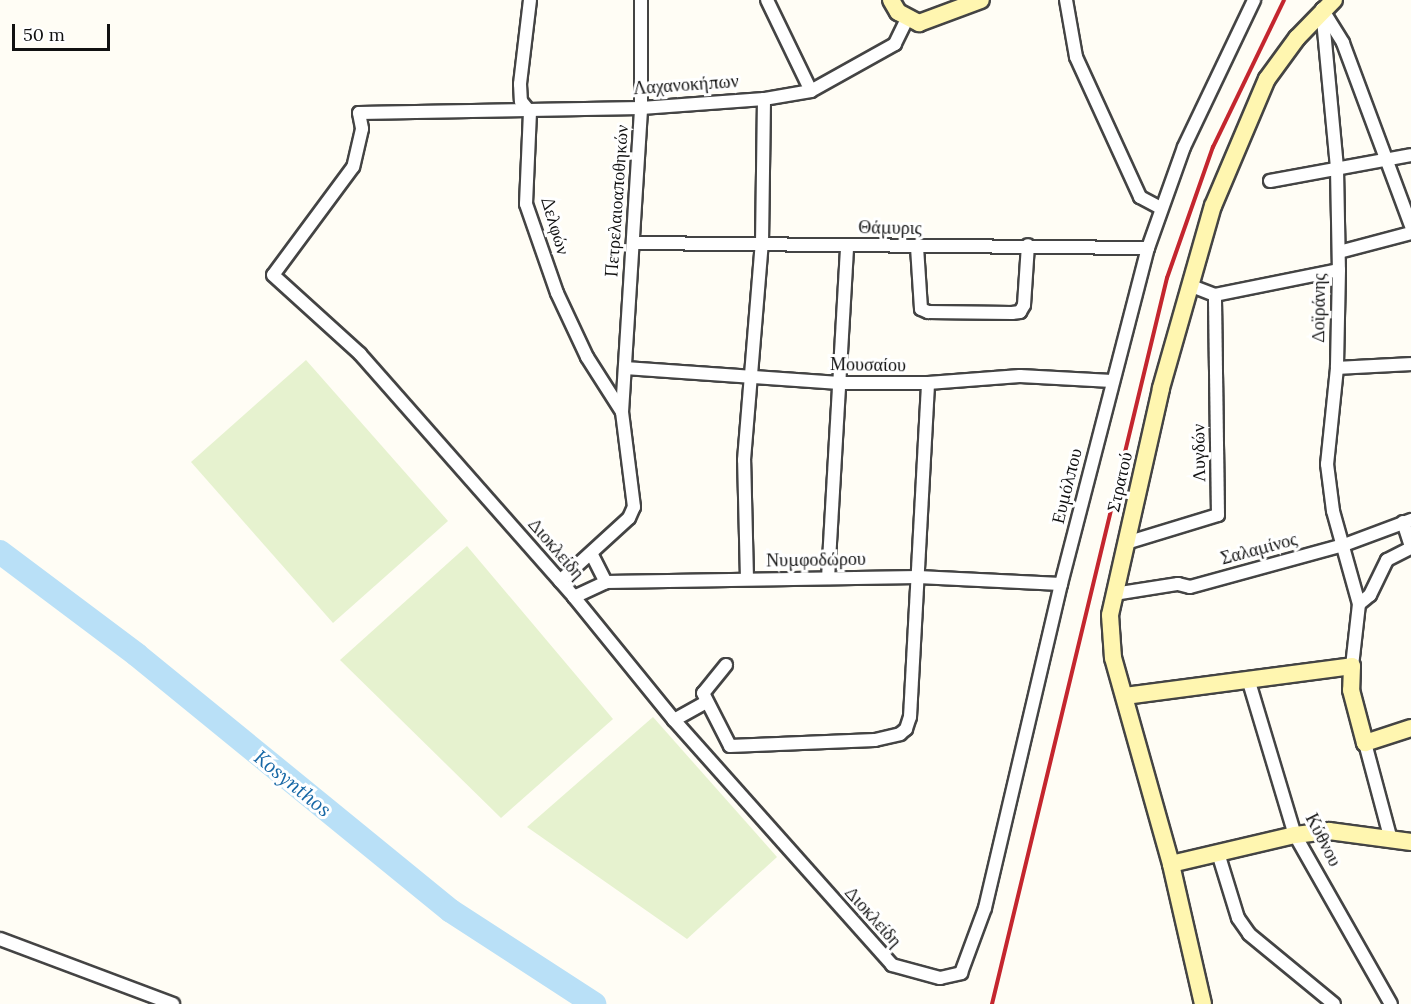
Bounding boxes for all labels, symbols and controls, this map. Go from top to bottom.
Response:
scale bar [15,12,112,50]
text: 50 m [23,23,65,46]
street label: Λαχανοκήπων [633,71,739,99]
street label: Πετρελαιοαποθηκών [601,124,633,278]
street label: Δελφών [536,195,574,257]
street label: Θάμυρις [858,217,922,239]
street label: Δοϊράνης [1308,273,1330,343]
street label: Μουσαίου [830,354,906,376]
street label: Λυγδών [1188,424,1210,482]
street label: Ευμόλπου [1047,446,1087,526]
street label: Στρατού [1103,450,1137,514]
street label: Διοκλείδη [523,514,589,584]
street label: Σαλαμίνος [1218,528,1300,570]
street label: Νυμφοδώρου [766,548,866,572]
water label: Kosynthos [250,745,336,821]
street label: Κύθνου [1301,810,1345,870]
street label: Διοκλείδη [840,882,906,952]

